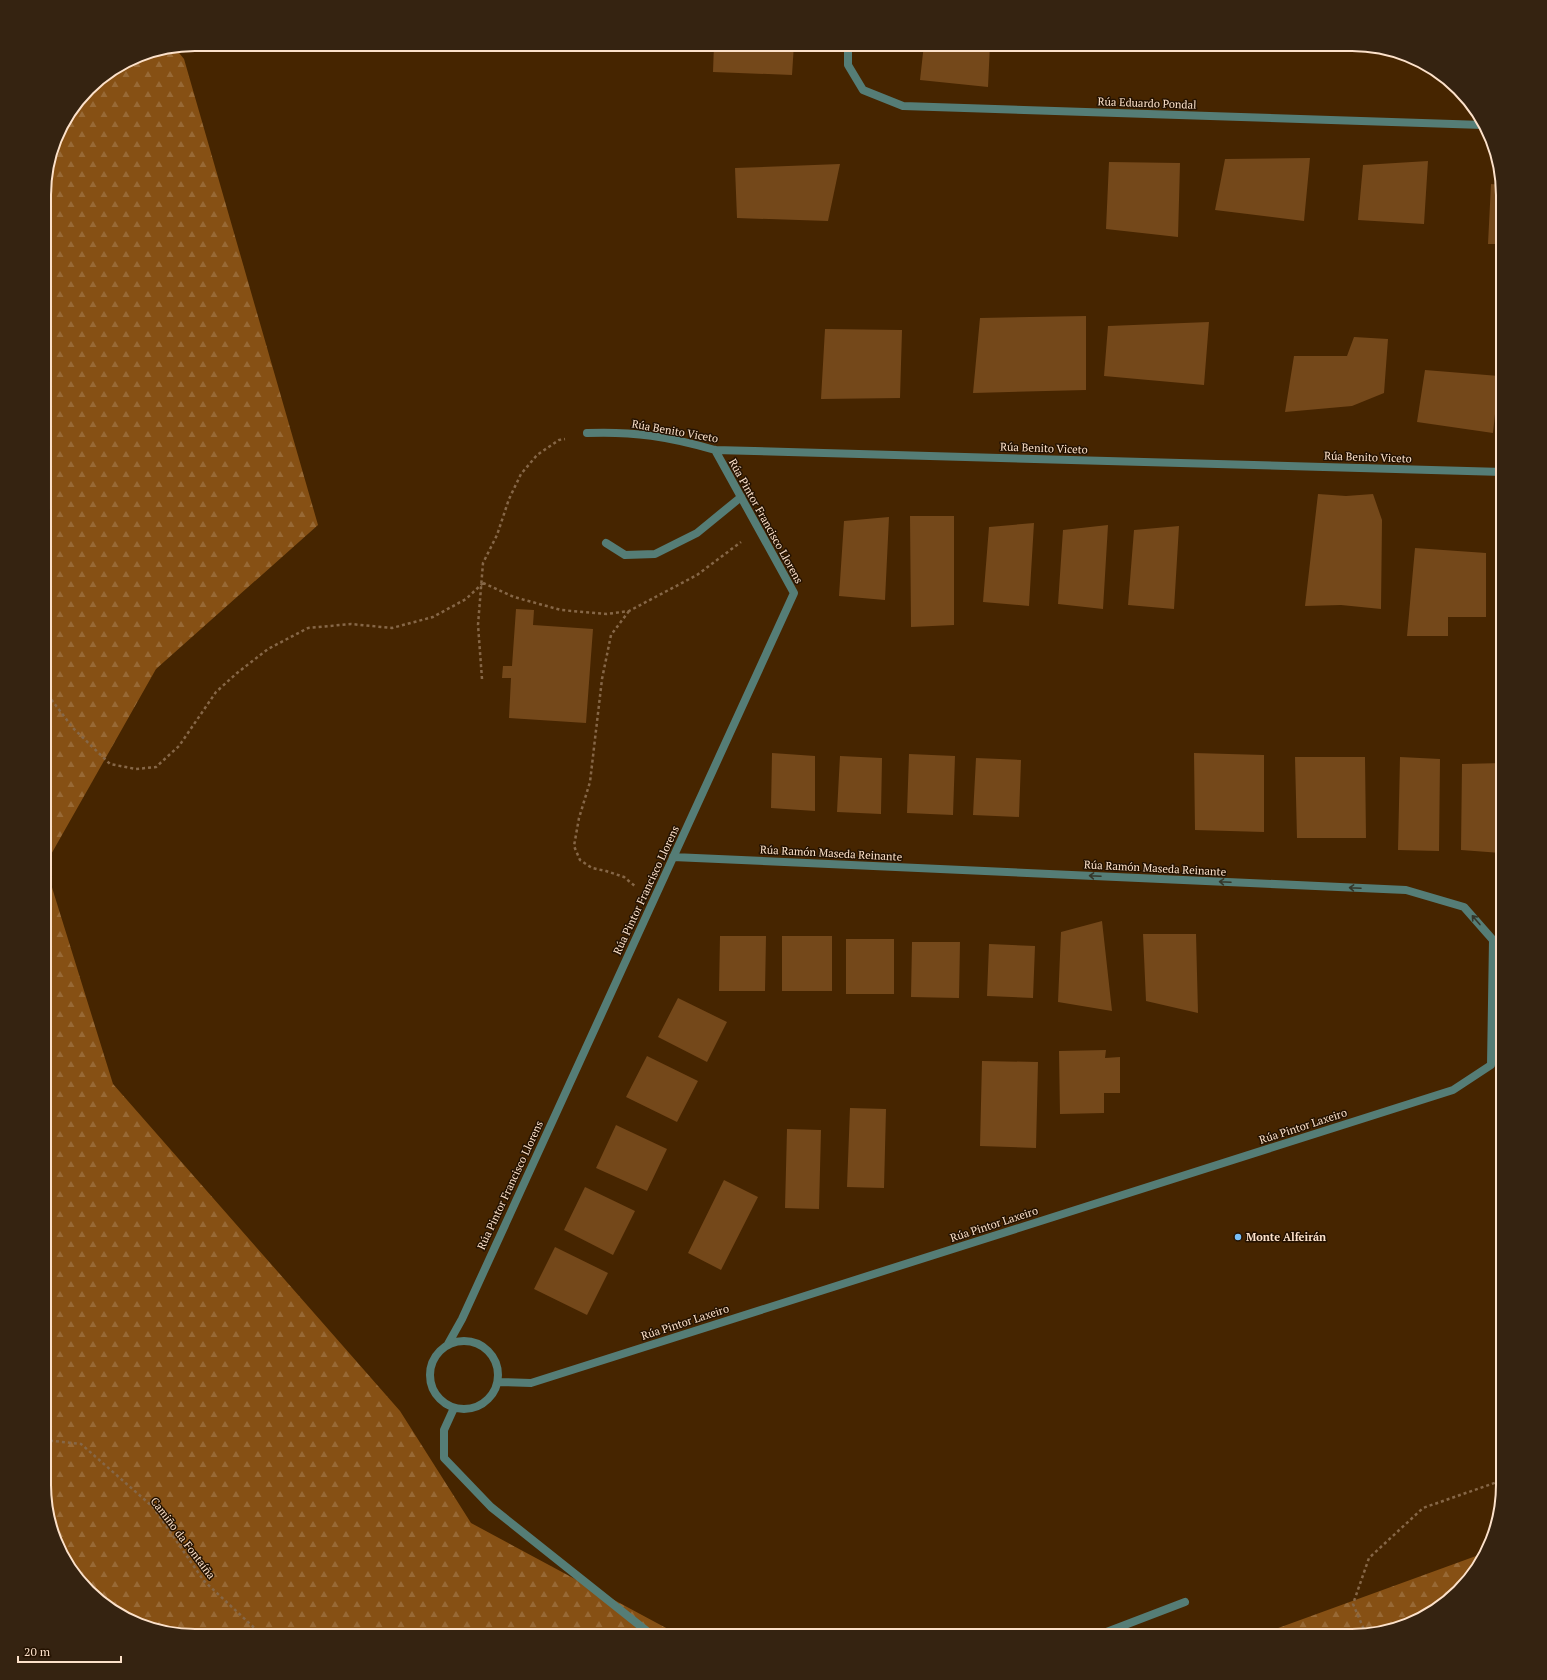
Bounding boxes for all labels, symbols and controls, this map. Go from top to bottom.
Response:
street label: Rúa Eduardo Pondal [1097,94,1197,112]
street label: Rúa Benito Viceto [631,416,719,446]
street label: Rúa Benito Viceto [1000,439,1088,457]
street label: Rúa Benito Viceto [1324,448,1412,466]
street label: Rúa Pintor Francisco Llorens [726,456,806,586]
street label: Rúa Pintor Francisco Llorens [610,823,682,957]
street label: Rúa Ramón Maseda Reinante [759,842,903,864]
street label: Rúa Ramón Maseda Reinante [1083,857,1227,879]
one-way arrow [1089,872,1102,880]
one-way arrow [1219,878,1232,886]
one-way arrow [1349,884,1362,891]
one-way arrow [1472,916,1481,926]
street label: Rúa Pintor Laxeiro [1257,1105,1349,1147]
street label: Rúa Pintor Francisco Llorens [474,1118,546,1252]
street label: Rúa Pintor Laxeiro [948,1203,1040,1245]
place label: Monte Alfeirán [1246,1230,1326,1244]
marker: Monte Alfeirán [1233,1232,1243,1242]
street label: Rúa Pintor Laxeiro [639,1301,731,1343]
street label: Camiño da Fontaíña [148,1494,219,1582]
scale bar [18,1638,121,1664]
text: 20 m [24,1644,51,1659]

